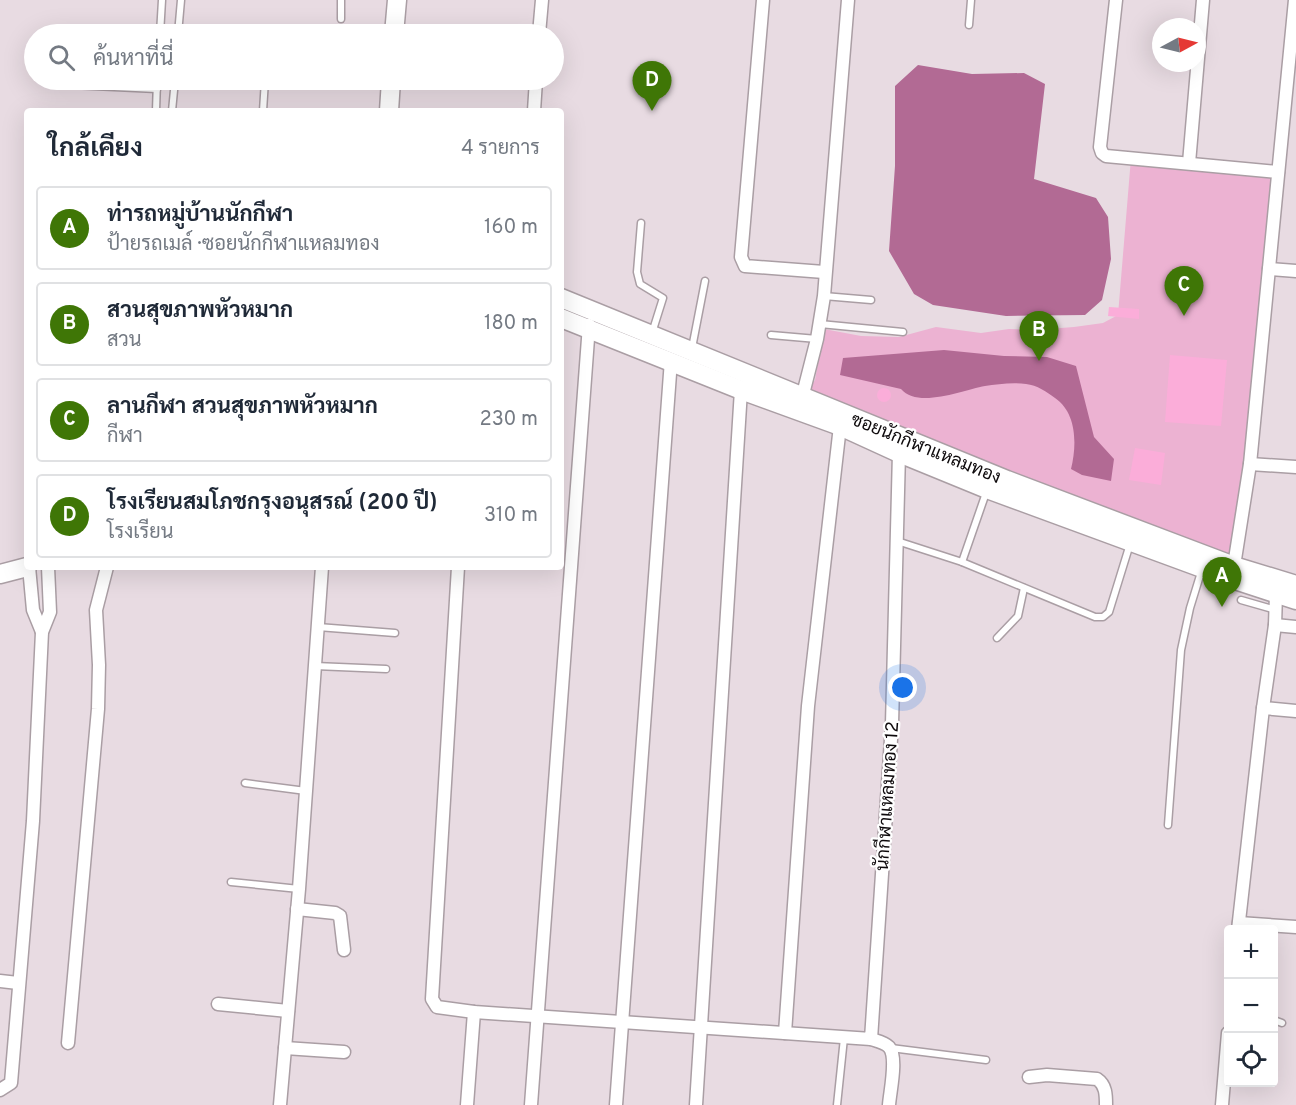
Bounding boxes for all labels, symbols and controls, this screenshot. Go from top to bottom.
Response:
north arrow [1152,18,1206,72]
search box [24,24,564,90]
icon: search [45,41,78,74]
text: ค้นหาที่นี่ [93,46,173,73]
pin: D [632,62,672,111]
text: ใกล้เคียง [48,133,143,166]
text: 4 รายการ [461,136,540,162]
text: ท่ารถหมู่บ้านนักกีฬา [107,202,293,229]
text: A [62,215,77,241]
text: 160 m [484,215,538,241]
text: ป้ายรถเมล์ · ซอยนักกีฬาแหลมทอง [107,232,380,258]
pin: C [1164,266,1204,316]
text: สวนสุขภาพหัวหมาก [107,298,293,325]
text: B [63,311,76,337]
text: 180 m [484,311,538,337]
pin: B [1020,312,1058,361]
text: สวน [107,328,142,354]
text: ลานกีฬา สวนสุขภาพหัวหมาก [107,394,378,421]
street label: ซอยนักกีฬาแหลมทอง [847,406,1005,490]
text: C [63,407,76,433]
text: 230 m [479,407,538,433]
text: กีฬา [107,424,143,450]
text: โรงเรียนสมโภชกรุงอนุสรณ์ (200 ปี) [107,490,438,517]
text: D [62,503,77,529]
text: 310 m [484,503,538,529]
text: โรงเรียน [107,520,173,546]
pin: A [1202,558,1242,607]
your location [888,673,917,702]
street label: นักกีฬาแหลมทอง 12 [869,720,905,872]
map controls [1224,925,1278,1087]
button: + [1224,925,1278,979]
button: − [1224,979,1278,1033]
button: locate [1224,1033,1278,1087]

